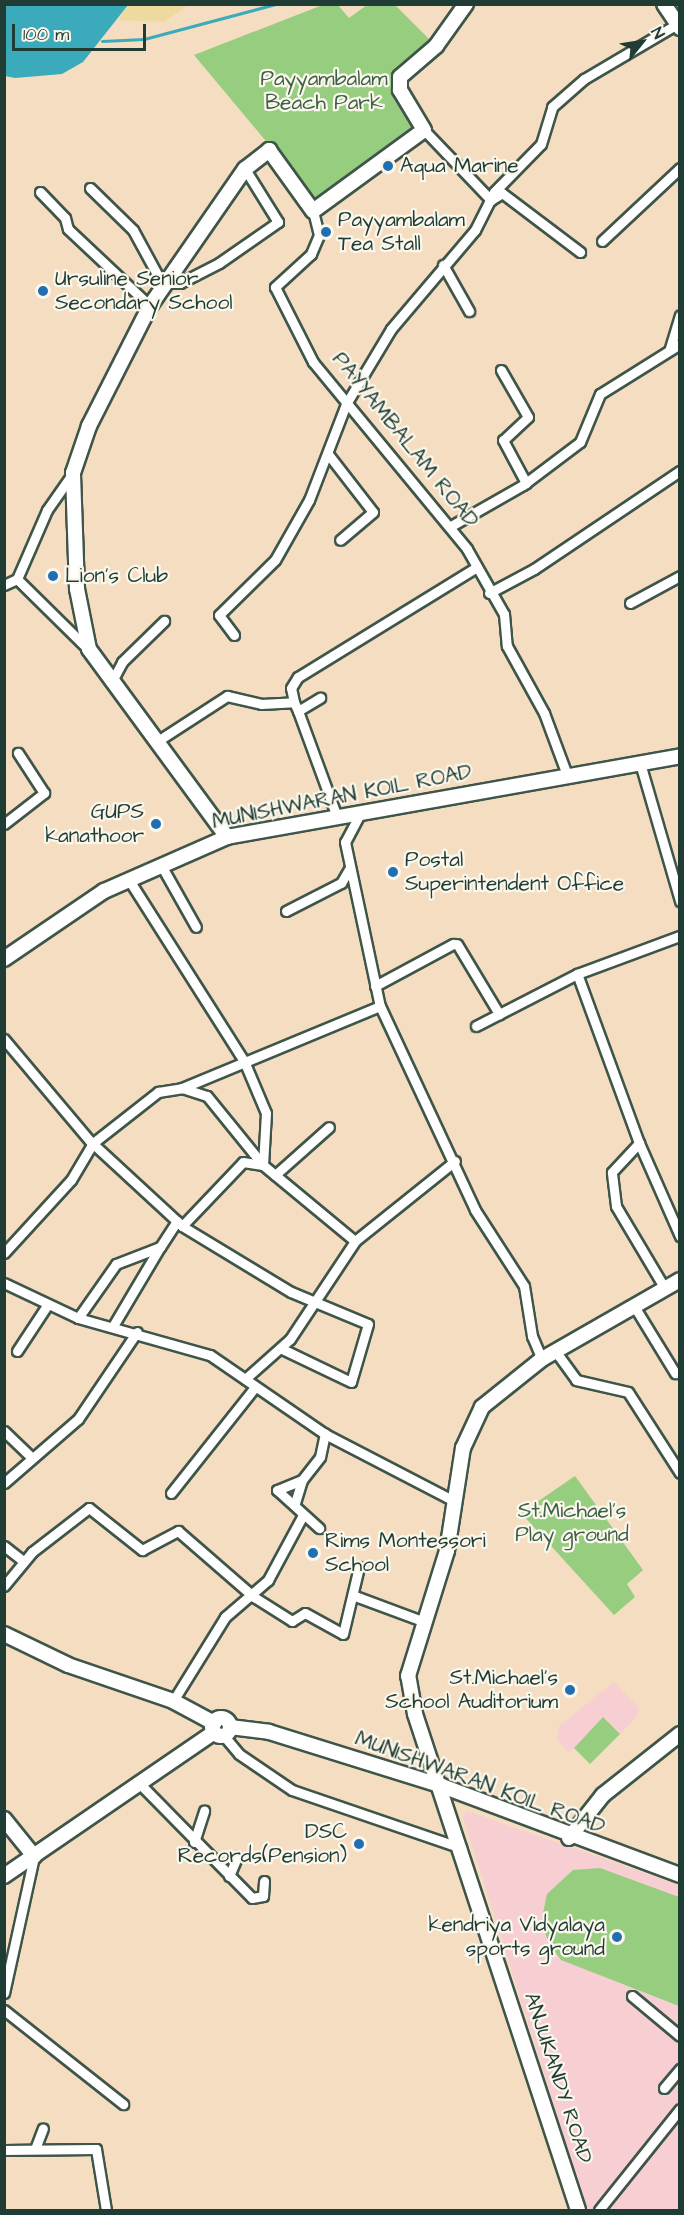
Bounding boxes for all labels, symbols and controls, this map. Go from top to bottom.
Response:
scale bar [15,12,148,50]
north arrow [612,12,672,72]
text: 100 m [23,22,69,47]
text: N [646,23,670,43]
park label: Payyambalam Beach Park [261,66,387,116]
place label: Aqua Marine [400,153,519,179]
marker: Aqua Marine [381,159,395,173]
place label: Payyambalam Tea Stall [338,207,465,257]
marker: Payyambalam Tea Stall [319,225,333,239]
place label: Ursuline Senior Secondary School [55,266,233,316]
marker: Ursuline Senior Secondary School [36,284,50,298]
street label: PAYYAMBALAM ROAD [326,347,484,533]
place label: Lion's Club [65,563,168,589]
marker: Lion's Club [46,569,60,583]
street label: MUNISHWARAN KOIL ROAD [210,759,474,835]
place label: GUPS kanathoor [45,799,144,849]
marker: GUPS kanathoor [149,817,163,831]
place label: Postal Superintendent Office [405,847,624,897]
marker: Postal Superintendent Office [386,865,400,879]
park label: St.Michael's Play ground [515,1498,629,1548]
place label: Rims Montessori School [325,1528,486,1578]
marker: Rims Montessori School [306,1546,320,1560]
place label: St.Michael's School Auditorium [385,1665,558,1715]
marker: St.Michael's School Auditorium [563,1683,577,1697]
street label: MUNISHWARAN KOIL ROAD [352,1726,608,1840]
place label: DSC Records(Pension) [178,1819,347,1869]
marker: DSC Records(Pension) [352,1837,366,1851]
place label: kendriya Vidyalaya sports ground [429,1912,605,1962]
marker: kendriya Vidyalaya sports ground [610,1930,624,1944]
street label: ANJUKANDY ROAD [518,1989,598,2167]

